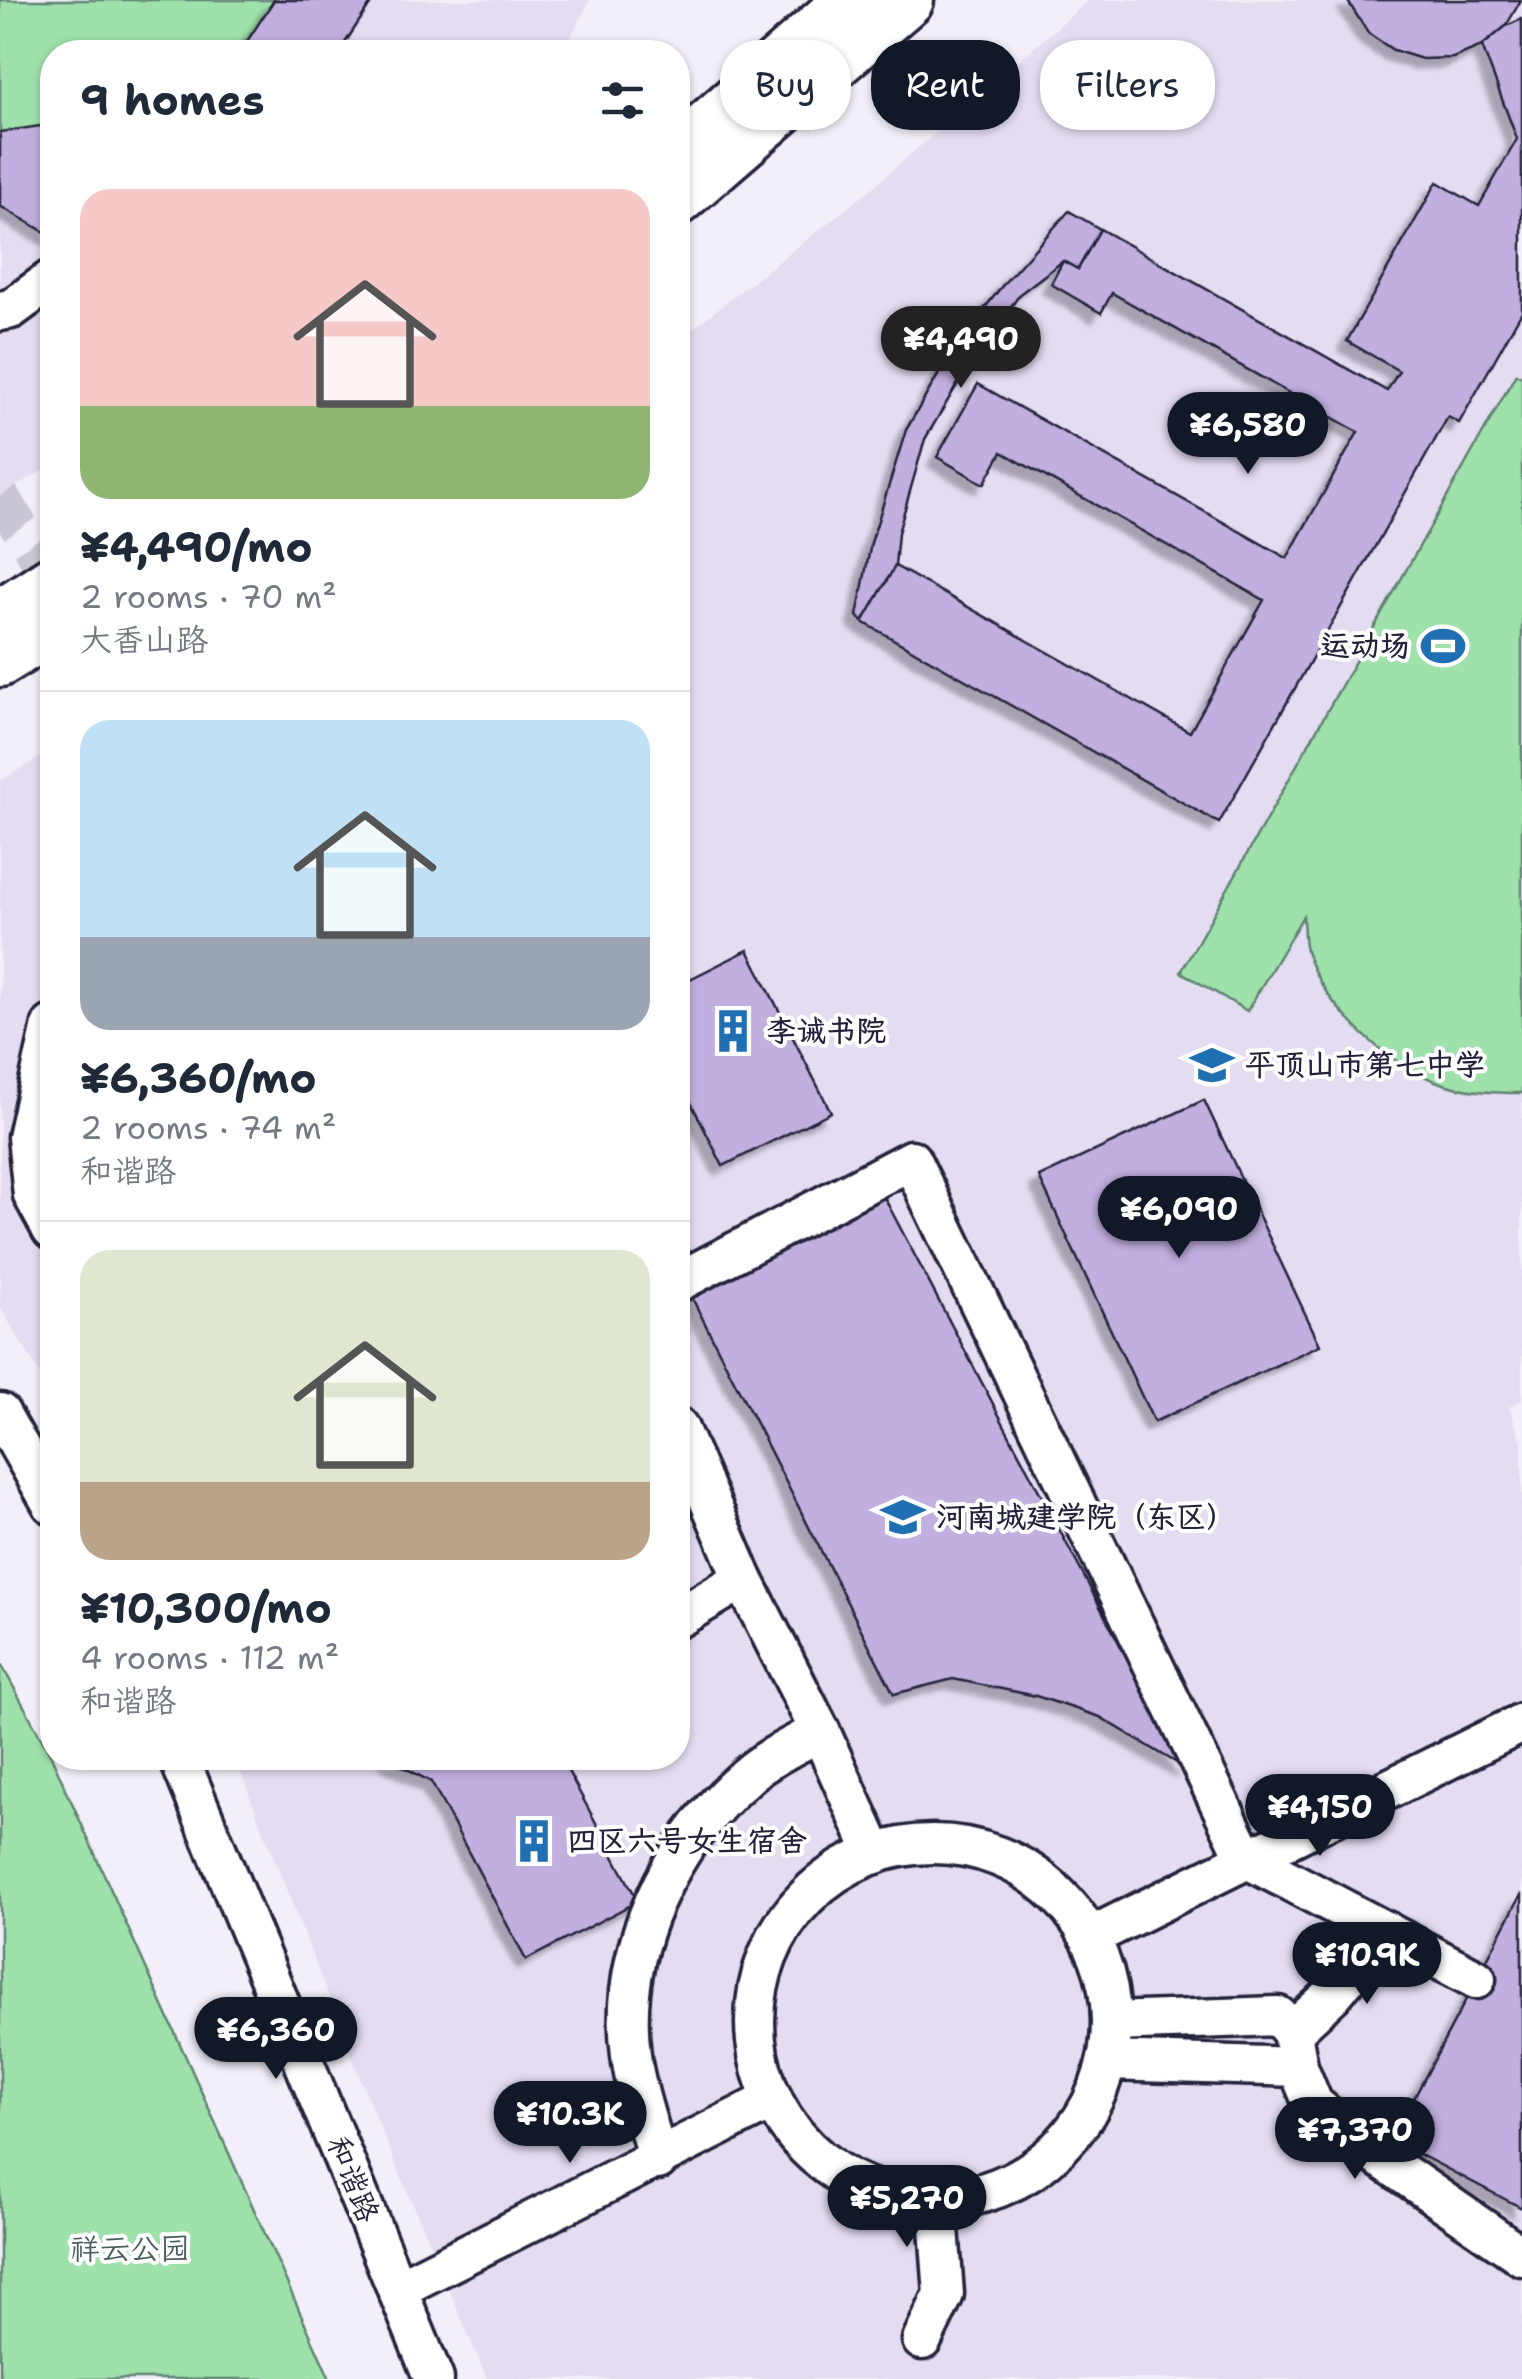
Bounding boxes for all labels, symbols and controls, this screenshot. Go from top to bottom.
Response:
chip: Buy [720,40,851,130]
chip: Rent [871,40,1020,130]
chip: Filters [1040,40,1215,130]
text: 9 homes [80,72,265,128]
icon: filters [595,73,650,128]
icon: home [275,254,455,434]
pin: ¥4,490 [880,306,1042,391]
text: ¥4,490 [903,317,1019,360]
pin: ¥6,580 [1167,392,1329,477]
text: ¥6,580 [1189,403,1307,446]
text: ¥4,490/mo [80,519,312,575]
text: 2 rooms · 70 m² [80,575,337,618]
text: 大香山路 [80,618,208,661]
sports icon: 运动场 [1419,622,1467,670]
place label: 运动场 [1320,625,1410,666]
icon: home [275,785,455,965]
building icon: 李诫书院 [709,1007,757,1055]
place label: 李诫书院 [766,1010,886,1051]
school or university icon: 平顶山市第七中学 [1188,1041,1236,1089]
place label: 平顶山市第七中学 [1245,1044,1485,1085]
text: ¥6,360/mo [80,1050,316,1106]
text: 2 rooms · 74 m² [80,1106,336,1149]
text: 和谐路 [80,1149,176,1192]
pin: ¥6,090 [1098,1176,1260,1261]
text: ¥6,090 [1120,1187,1238,1230]
icon: home [275,1315,455,1495]
school or university icon: 河南城建学院（东区） [879,1493,927,1541]
place label: 河南城建学院（东区） [936,1496,1236,1537]
text: ¥10,300/mo [80,1580,332,1636]
text: 4 rooms · 112 m² [80,1636,339,1679]
text: 和谐路 [80,1679,176,1722]
pin: ¥4,150 [1239,1774,1401,1859]
text: ¥4,150 [1267,1785,1373,1828]
building icon: 四区六号女生宿舍 [510,1817,558,1865]
place label: 四区六号女生宿舍 [567,1820,807,1861]
pin: ¥10.9K [1286,1922,1448,2007]
text: ¥10.9K [1314,1933,1420,1976]
pin: ¥6,360 [195,1997,357,2082]
text: ¥6,360 [216,2008,336,2051]
pin: ¥10.3K [489,2081,651,2166]
text: ¥10.3K [516,2092,624,2135]
pin: ¥7,370 [1274,2097,1436,2182]
text: ¥7,370 [1297,2108,1413,2151]
street label: 和谐路 [318,2129,389,2228]
pin: ¥5,270 [826,2165,988,2250]
text: ¥5,270 [849,2176,965,2219]
park label: 祥云公园 [70,2228,190,2269]

